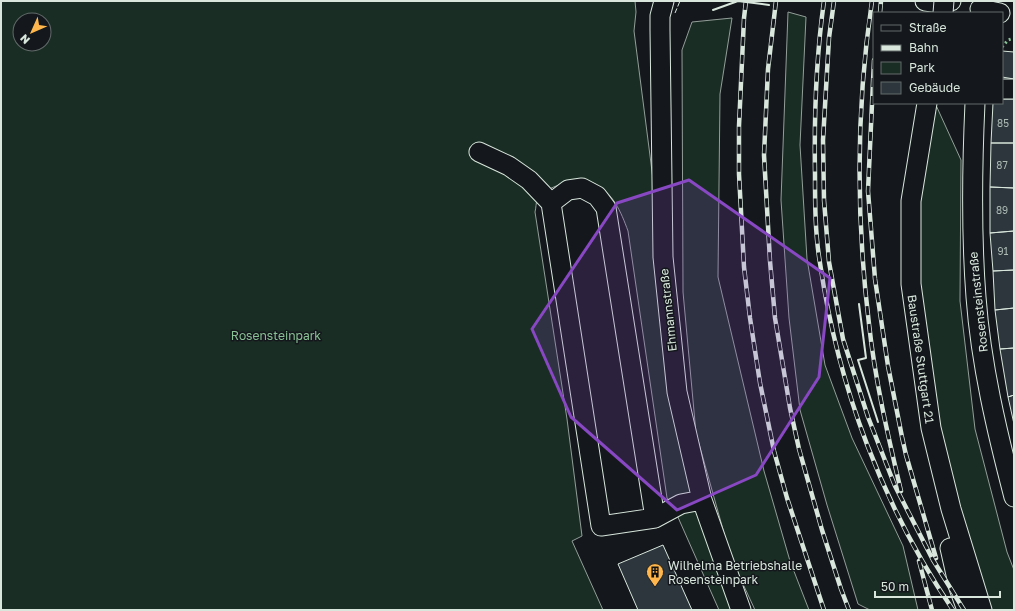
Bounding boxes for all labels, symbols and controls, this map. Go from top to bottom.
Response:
north arrow [12,12,52,52]
legend [873,12,1003,104]
text: Straße [909,20,947,35]
text: N [17,32,32,47]
text: Bahn [909,40,939,55]
text: Park [909,60,935,75]
text: Gebäude [909,80,960,95]
house number: 85 [997,117,1009,129]
house number: 87 [996,159,1008,171]
house number: 89 [996,204,1008,216]
house number: 91 [998,245,1009,257]
street label: Rosensteinstraße [965,251,991,353]
street label: Ehmannstraße [656,268,680,352]
street label: Baustraße Stuttgart 21 [905,294,938,425]
park label: Rosensteinpark [231,328,321,343]
place label: Wilhelma Betriebshalle Rosensteinpark [668,558,802,587]
building icon: Wilhelma Betriebshalle Rosensteinpark [645,562,665,587]
scale bar [875,573,1000,599]
text: 50 m [881,579,909,594]

